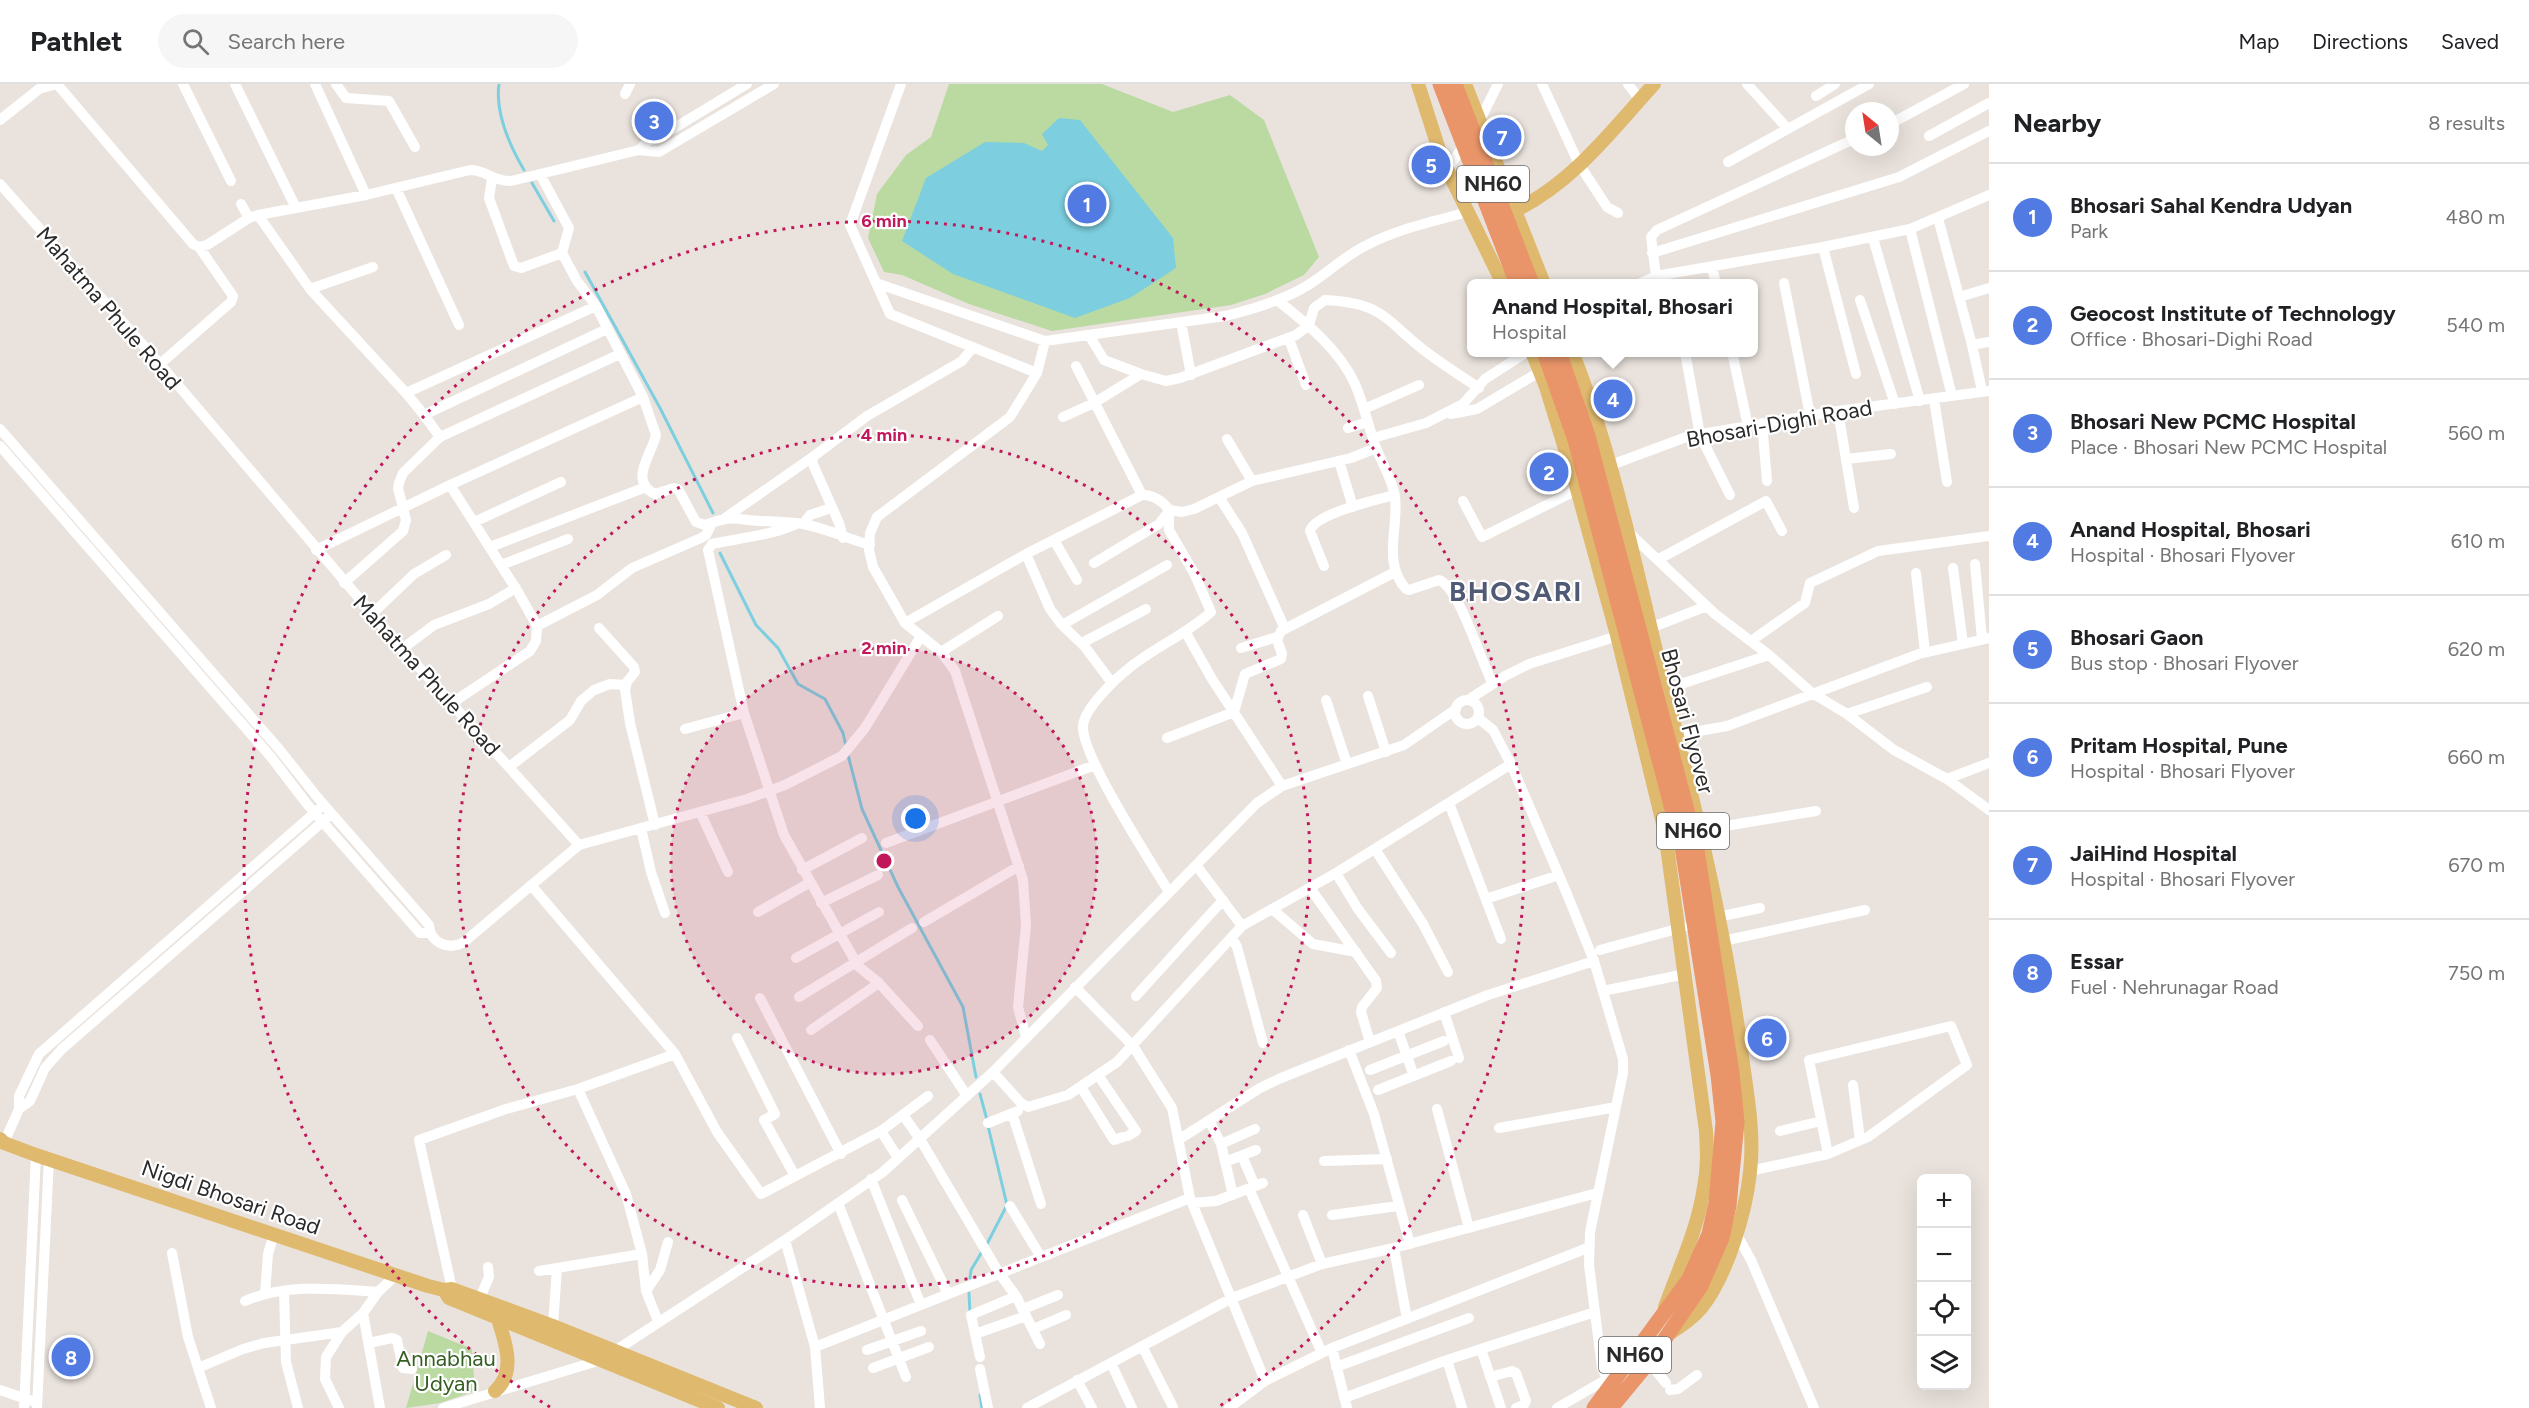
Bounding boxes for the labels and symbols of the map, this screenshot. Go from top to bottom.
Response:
pin: 3 [634,99,674,144]
north arrow [1845,102,1899,156]
pin: 7 [1482,115,1522,160]
pin: 5 [1412,142,1450,188]
road number: NH60 [1457,166,1529,202]
pin: 1 [1068,182,1106,226]
text: 6 min [861,210,907,232]
street label: Mahatma Phule Road [30,221,187,395]
pin: 4 [1594,376,1632,422]
street label: Bhosari-Dighi Road [1684,394,1874,453]
text: 4 min [861,424,907,446]
pin: 2 [1530,450,1568,494]
district label: BHOSARI [1449,574,1583,608]
street label: Mahatma Phule Road [347,589,506,761]
text: 2 min [861,637,907,659]
street label: Bhosari Flyover [1655,646,1720,797]
your location [901,804,930,833]
road number: NH60 [1657,813,1729,849]
centre of rings [874,851,894,871]
pin: 6 [1748,1016,1786,1060]
street label: Nigdi Bhosari Road [138,1154,324,1241]
pin: 8 [52,1334,90,1380]
road number: NH60 [1599,1337,1671,1373]
park label: Annabhau Udyan [396,1345,496,1397]

